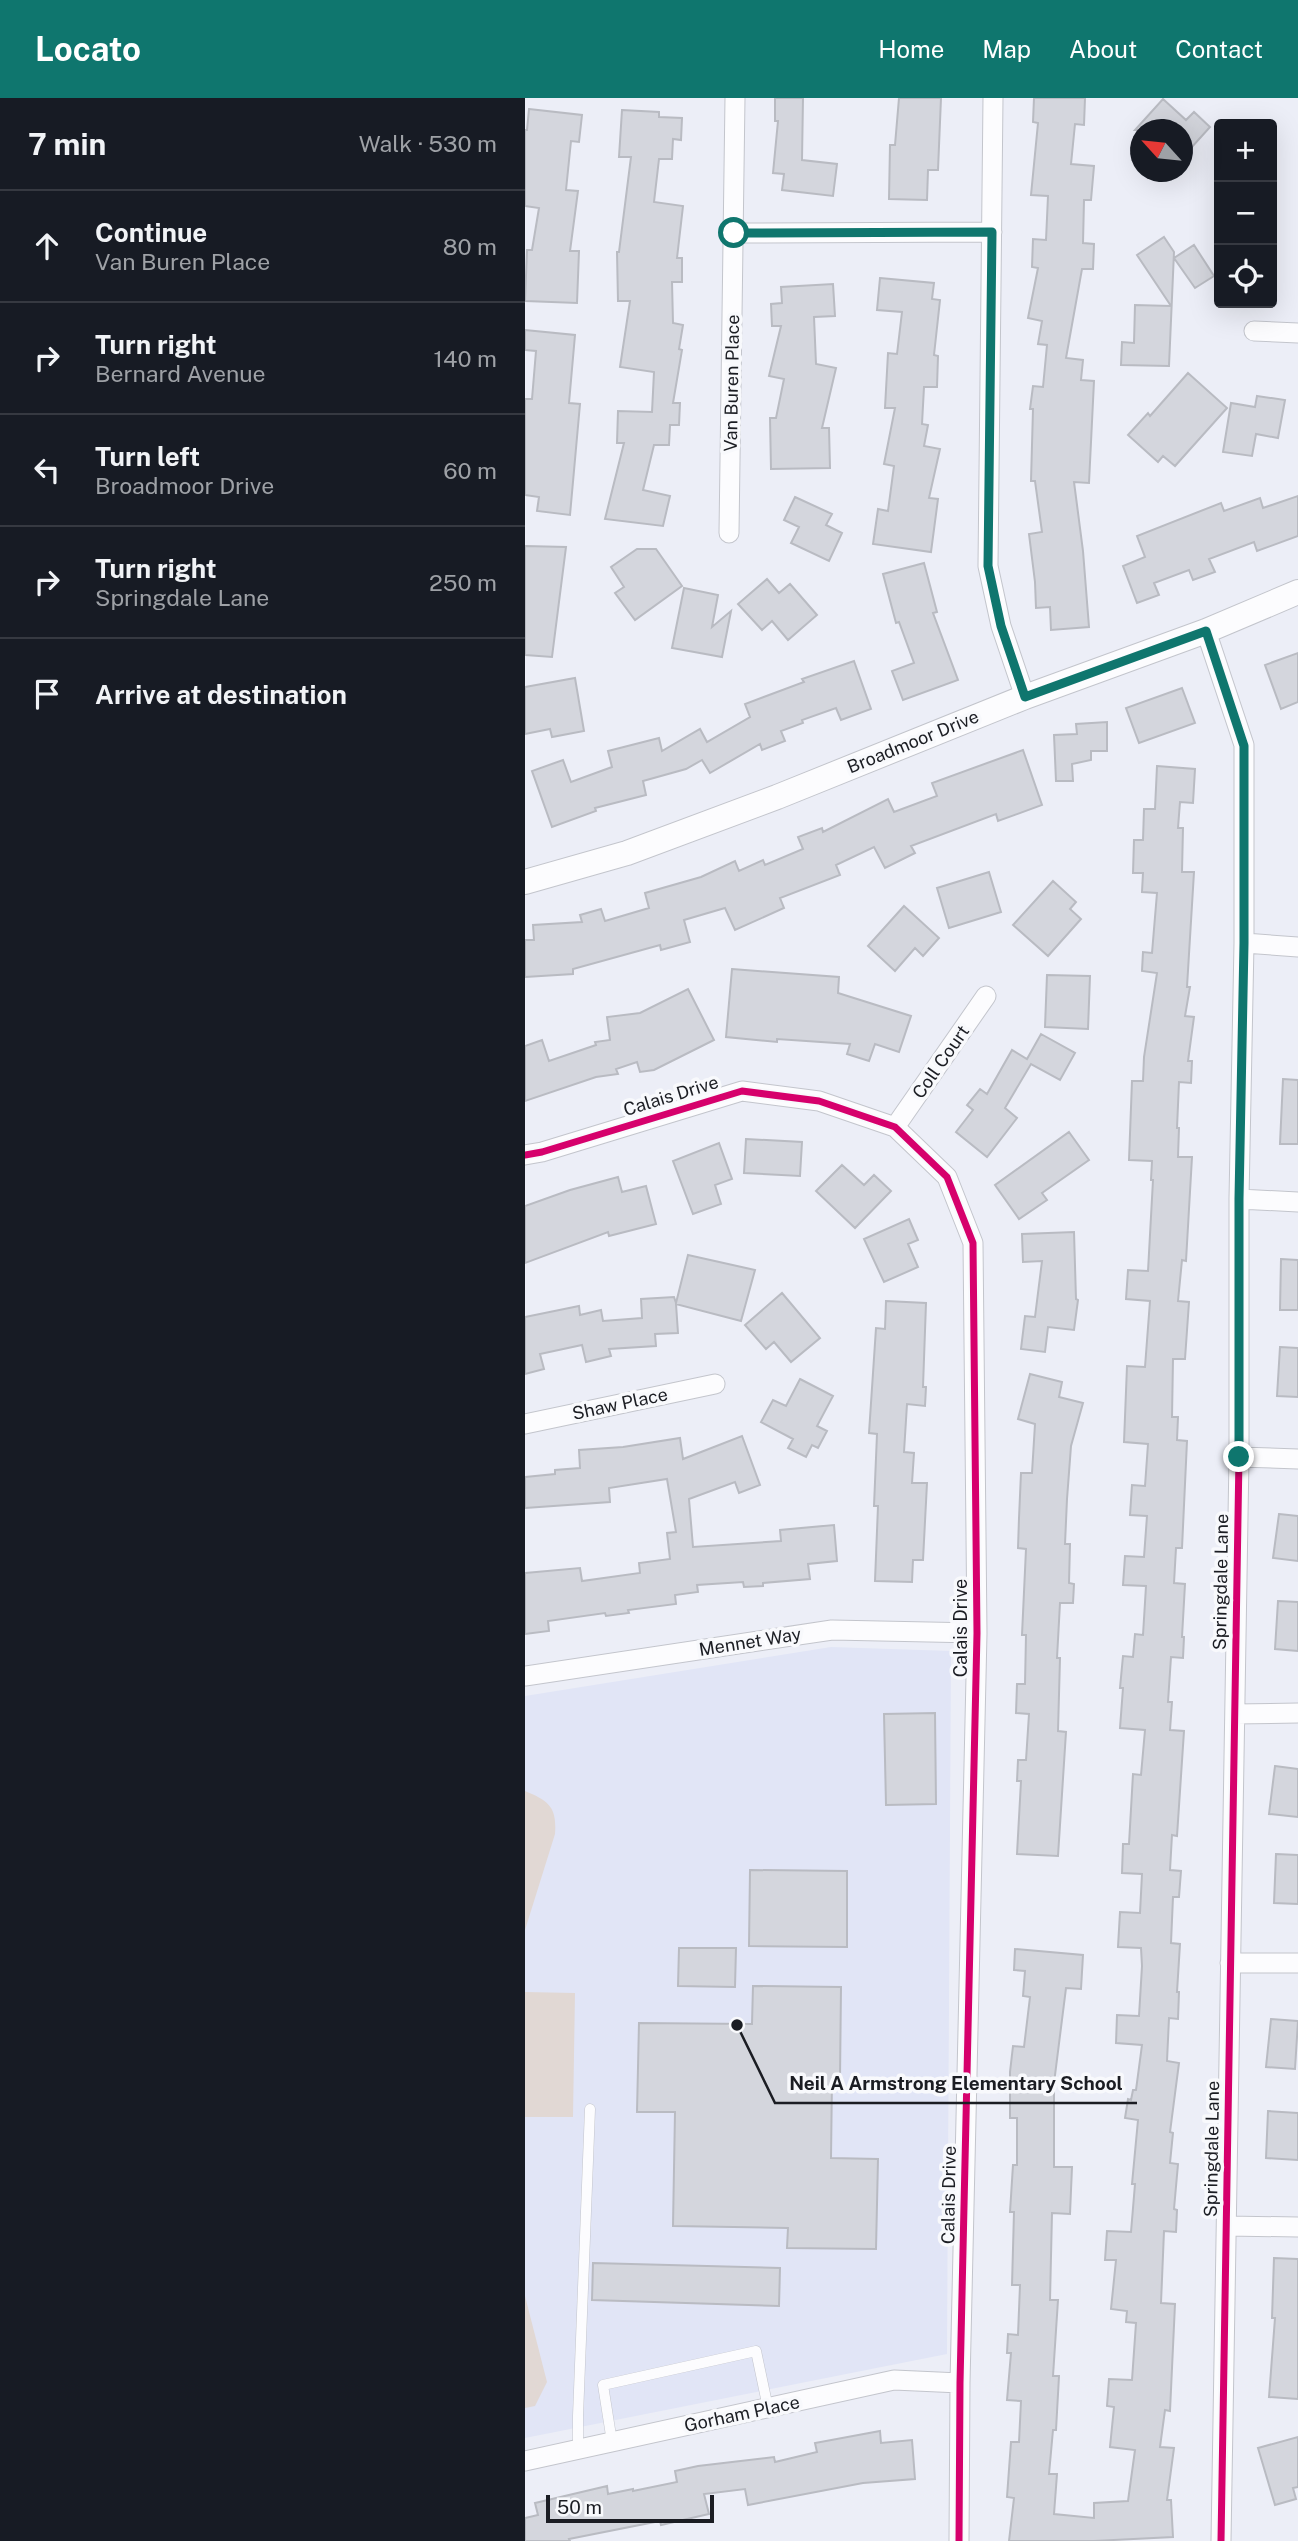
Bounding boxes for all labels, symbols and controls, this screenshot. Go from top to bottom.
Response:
text: Locato [35,30,141,68]
text: Home [878,35,944,63]
text: Map [982,35,1031,63]
text: About [1069,35,1137,63]
text: Contact [1175,35,1263,63]
north arrow [1130,119,1193,182]
map controls [1214,119,1277,308]
button: + [1214,119,1277,182]
text: 7 min [28,126,106,162]
text: Walk · 530 m [359,130,497,157]
button: − [1214,182,1277,245]
text: Continue [95,217,207,248]
route start [718,217,749,248]
icon: ahead [28,227,66,265]
text: 80 m [443,233,497,260]
button: locate [1214,245,1277,308]
text: Van Buren Place [95,248,270,275]
street label: Van Buren Place [720,314,743,452]
text: Turn right [95,329,217,360]
icon: right [28,339,66,377]
text: 140 m [434,345,497,372]
text: Bernard Avenue [95,360,266,387]
text: Turn left [95,441,200,472]
icon: left [28,451,66,489]
text: 60 m [443,457,497,484]
text: Broadmoor Drive [95,472,274,499]
text: Turn right [95,553,217,584]
icon: right [28,563,66,601]
text: 250 m [429,569,497,596]
text: Springdale Lane [95,584,269,611]
icon: arrive [28,675,66,713]
text: Arrive at destination [95,679,347,710]
street label: Broadmoor Drive [844,706,982,778]
street label: Coll Court [908,1021,973,1102]
street label: Calais Drive [621,1071,721,1120]
street label: Shaw Place [570,1383,670,1424]
route end [1223,1441,1254,1472]
street label: Springdale Lane [1209,1514,1232,1650]
street label: Calais Drive [950,1579,971,1677]
street label: Mennet Way [697,1623,803,1660]
callout: Neil A Armstrong Elementary School [775,2063,1137,2103]
text: Neil A Armstrong Elementary School [789,2072,1123,2094]
street label: Springdale Lane [1200,2081,1223,2217]
street label: Calais Drive [937,2146,960,2244]
street label: Gorham Place [682,2391,801,2436]
scale bar [546,2492,714,2524]
text: 50 m [557,2496,602,2518]

